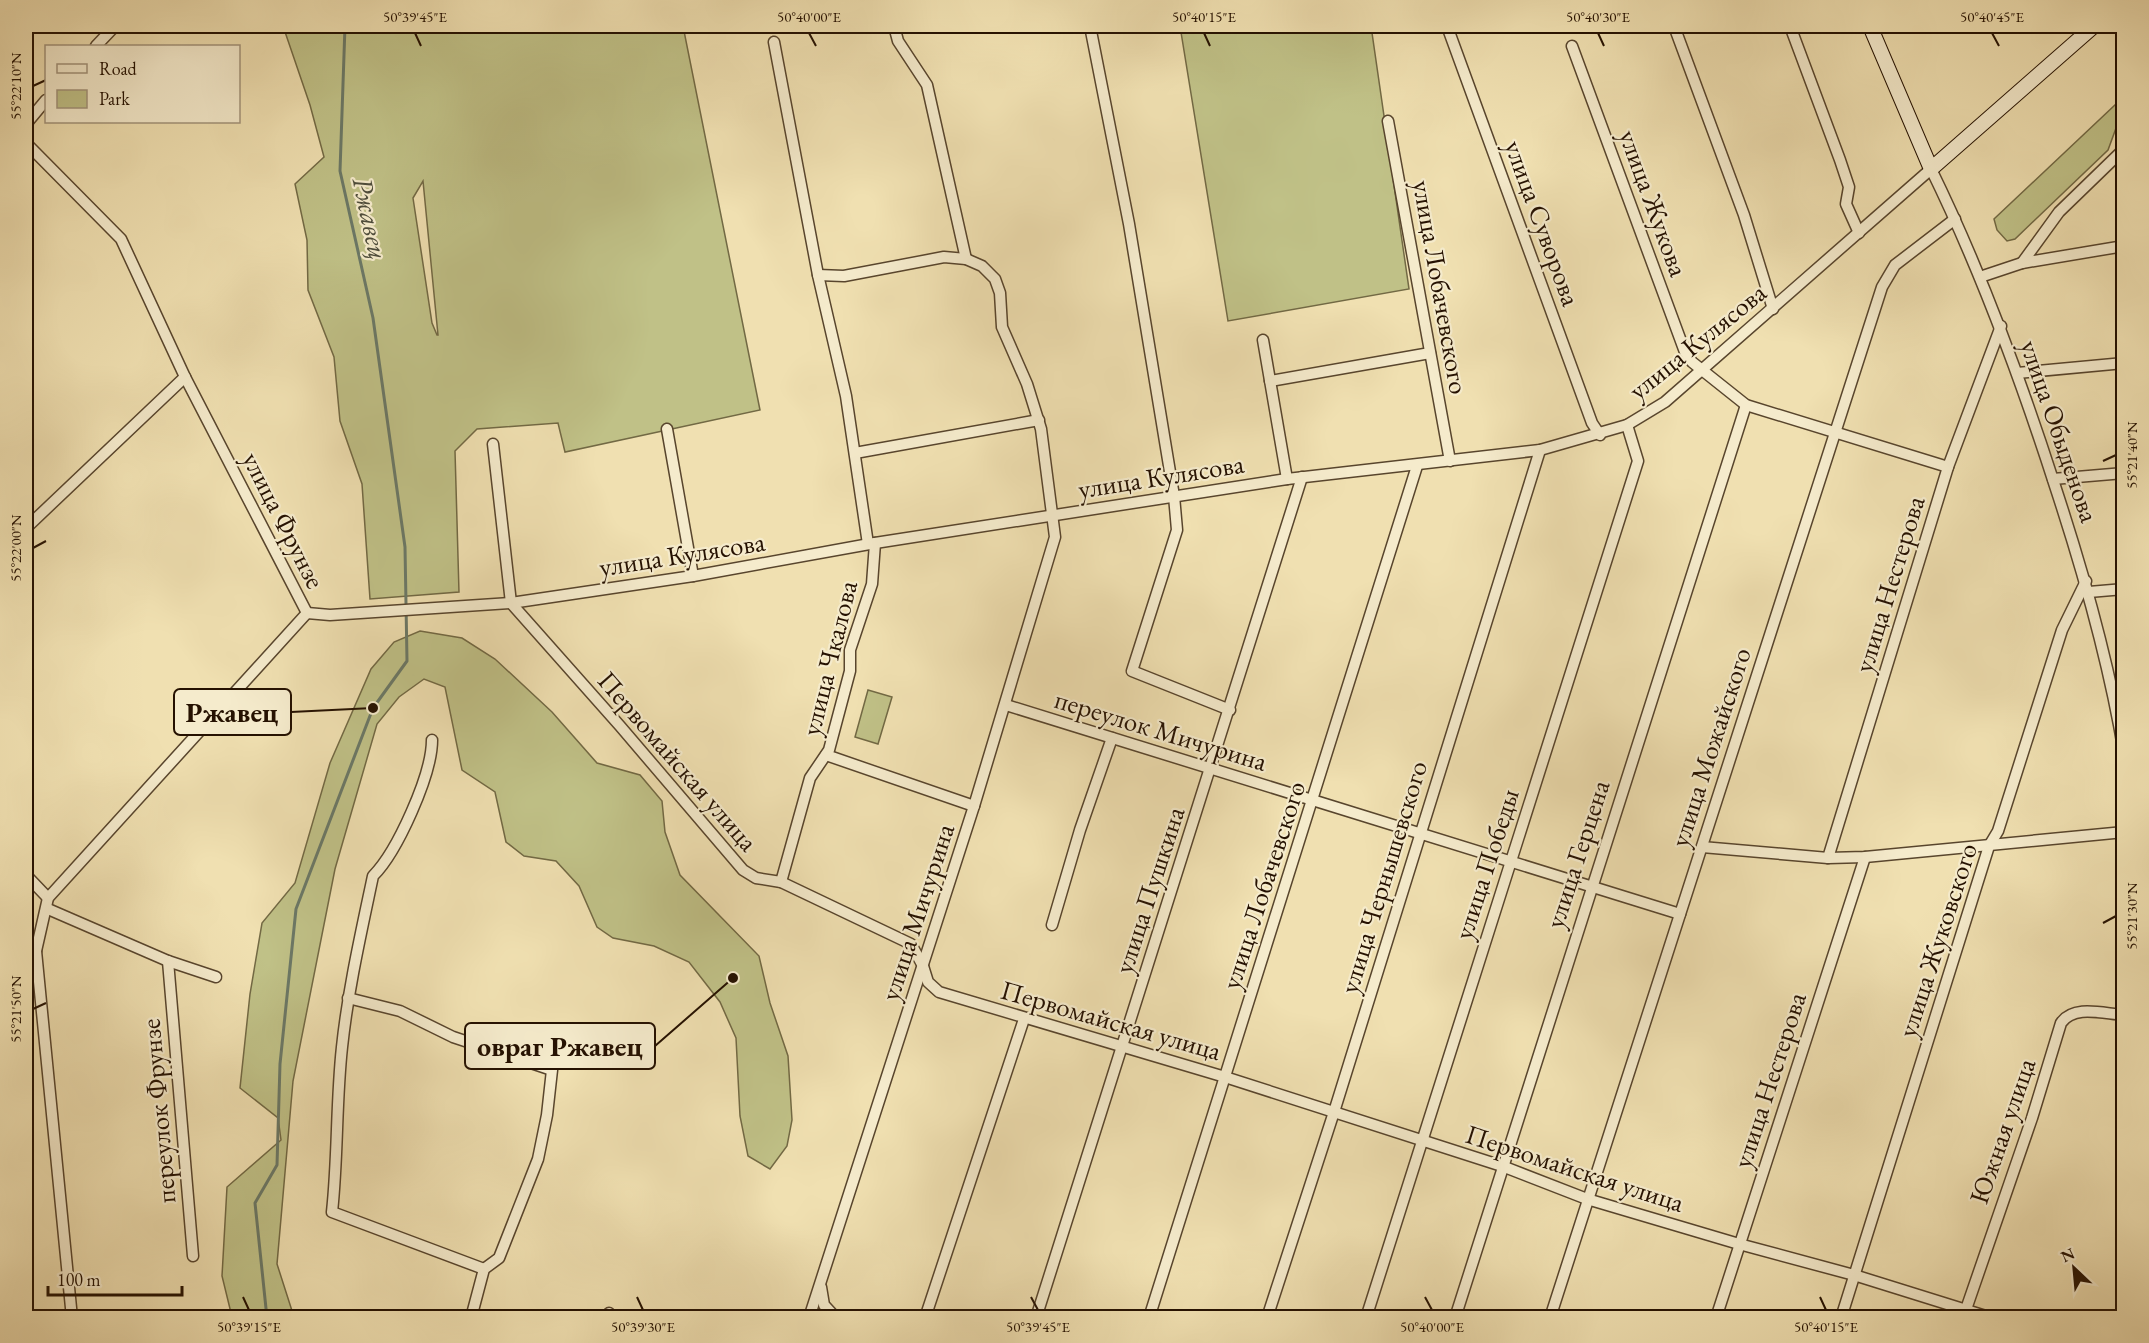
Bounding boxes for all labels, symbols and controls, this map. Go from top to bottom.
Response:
text: 50°39'45"E [383,7,448,26]
text: 50°40'00"E [777,7,842,26]
text: 50°40'15"E [1172,7,1237,26]
text: 50°40'30"E [1566,7,1631,26]
text: 50°40'45"E [1960,7,2025,26]
legend [45,45,240,123]
text: 55°22'10"N [6,52,25,120]
text: Road [99,57,138,80]
text: Park [99,87,130,110]
street label: улица Жукова [1611,125,1697,281]
street label: улица Суворова [1497,135,1589,311]
water label: Ржавец [345,173,397,263]
street label: улица Лобачевского [1405,177,1477,397]
street label: улица Кулясова [1621,275,1773,407]
street label: улица Обыденова [2012,335,2108,527]
text: 55°21'40"N [2122,421,2141,489]
street label: улица Фрунзе [235,446,333,594]
street label: улица Кулясова [1076,446,1247,506]
street label: улица Нестерова [1846,491,1933,677]
text: 55°22'00"N [6,514,25,582]
street label: улица Кулясова [597,524,768,584]
street label: улица Чкалова [793,577,865,739]
street label: улица Можайского [1661,643,1759,851]
street label: Первомайская улица [590,664,766,859]
street label: переулок Мичурина [1051,681,1272,779]
callout: Ржавец [174,689,291,735]
text: Ржавец [186,694,278,730]
street label: улица Чернышевского [1331,756,1435,998]
street label: улица Герцена [1537,775,1617,933]
street label: улица Лобачевского [1213,776,1313,994]
street label: улица Победы [1445,784,1527,944]
street label: улица Пушкина [1106,802,1192,978]
street label: улица Мичурина [872,819,962,1005]
street label: улица Жуковского [1889,838,1985,1042]
text: 55°21'30"N [2122,882,2141,950]
street label: Первомайская улица [997,972,1225,1068]
text: 55°21'50"N [6,975,25,1043]
street label: улица Нестерова [1724,987,1814,1172]
street label: переулок Фрунзе [132,1017,184,1205]
callout: овраг Ржавец [465,1023,655,1069]
text: овраг Ржавец [477,1028,643,1064]
street label: Южная улица [1961,1053,2043,1209]
street label: Первомайская улица [1461,1116,1689,1220]
north arrow [2044,1238,2104,1298]
text: N [2057,1243,2078,1267]
scale bar [48,1259,182,1297]
text: 100 m [57,1268,101,1291]
text: 50°39'15"E [217,1317,282,1336]
text: 50°39'30"E [611,1317,676,1336]
text: 50°39'45"E [1006,1317,1071,1336]
text: 50°40'00"E [1400,1317,1465,1336]
text: 50°40'15"E [1794,1317,1859,1336]

